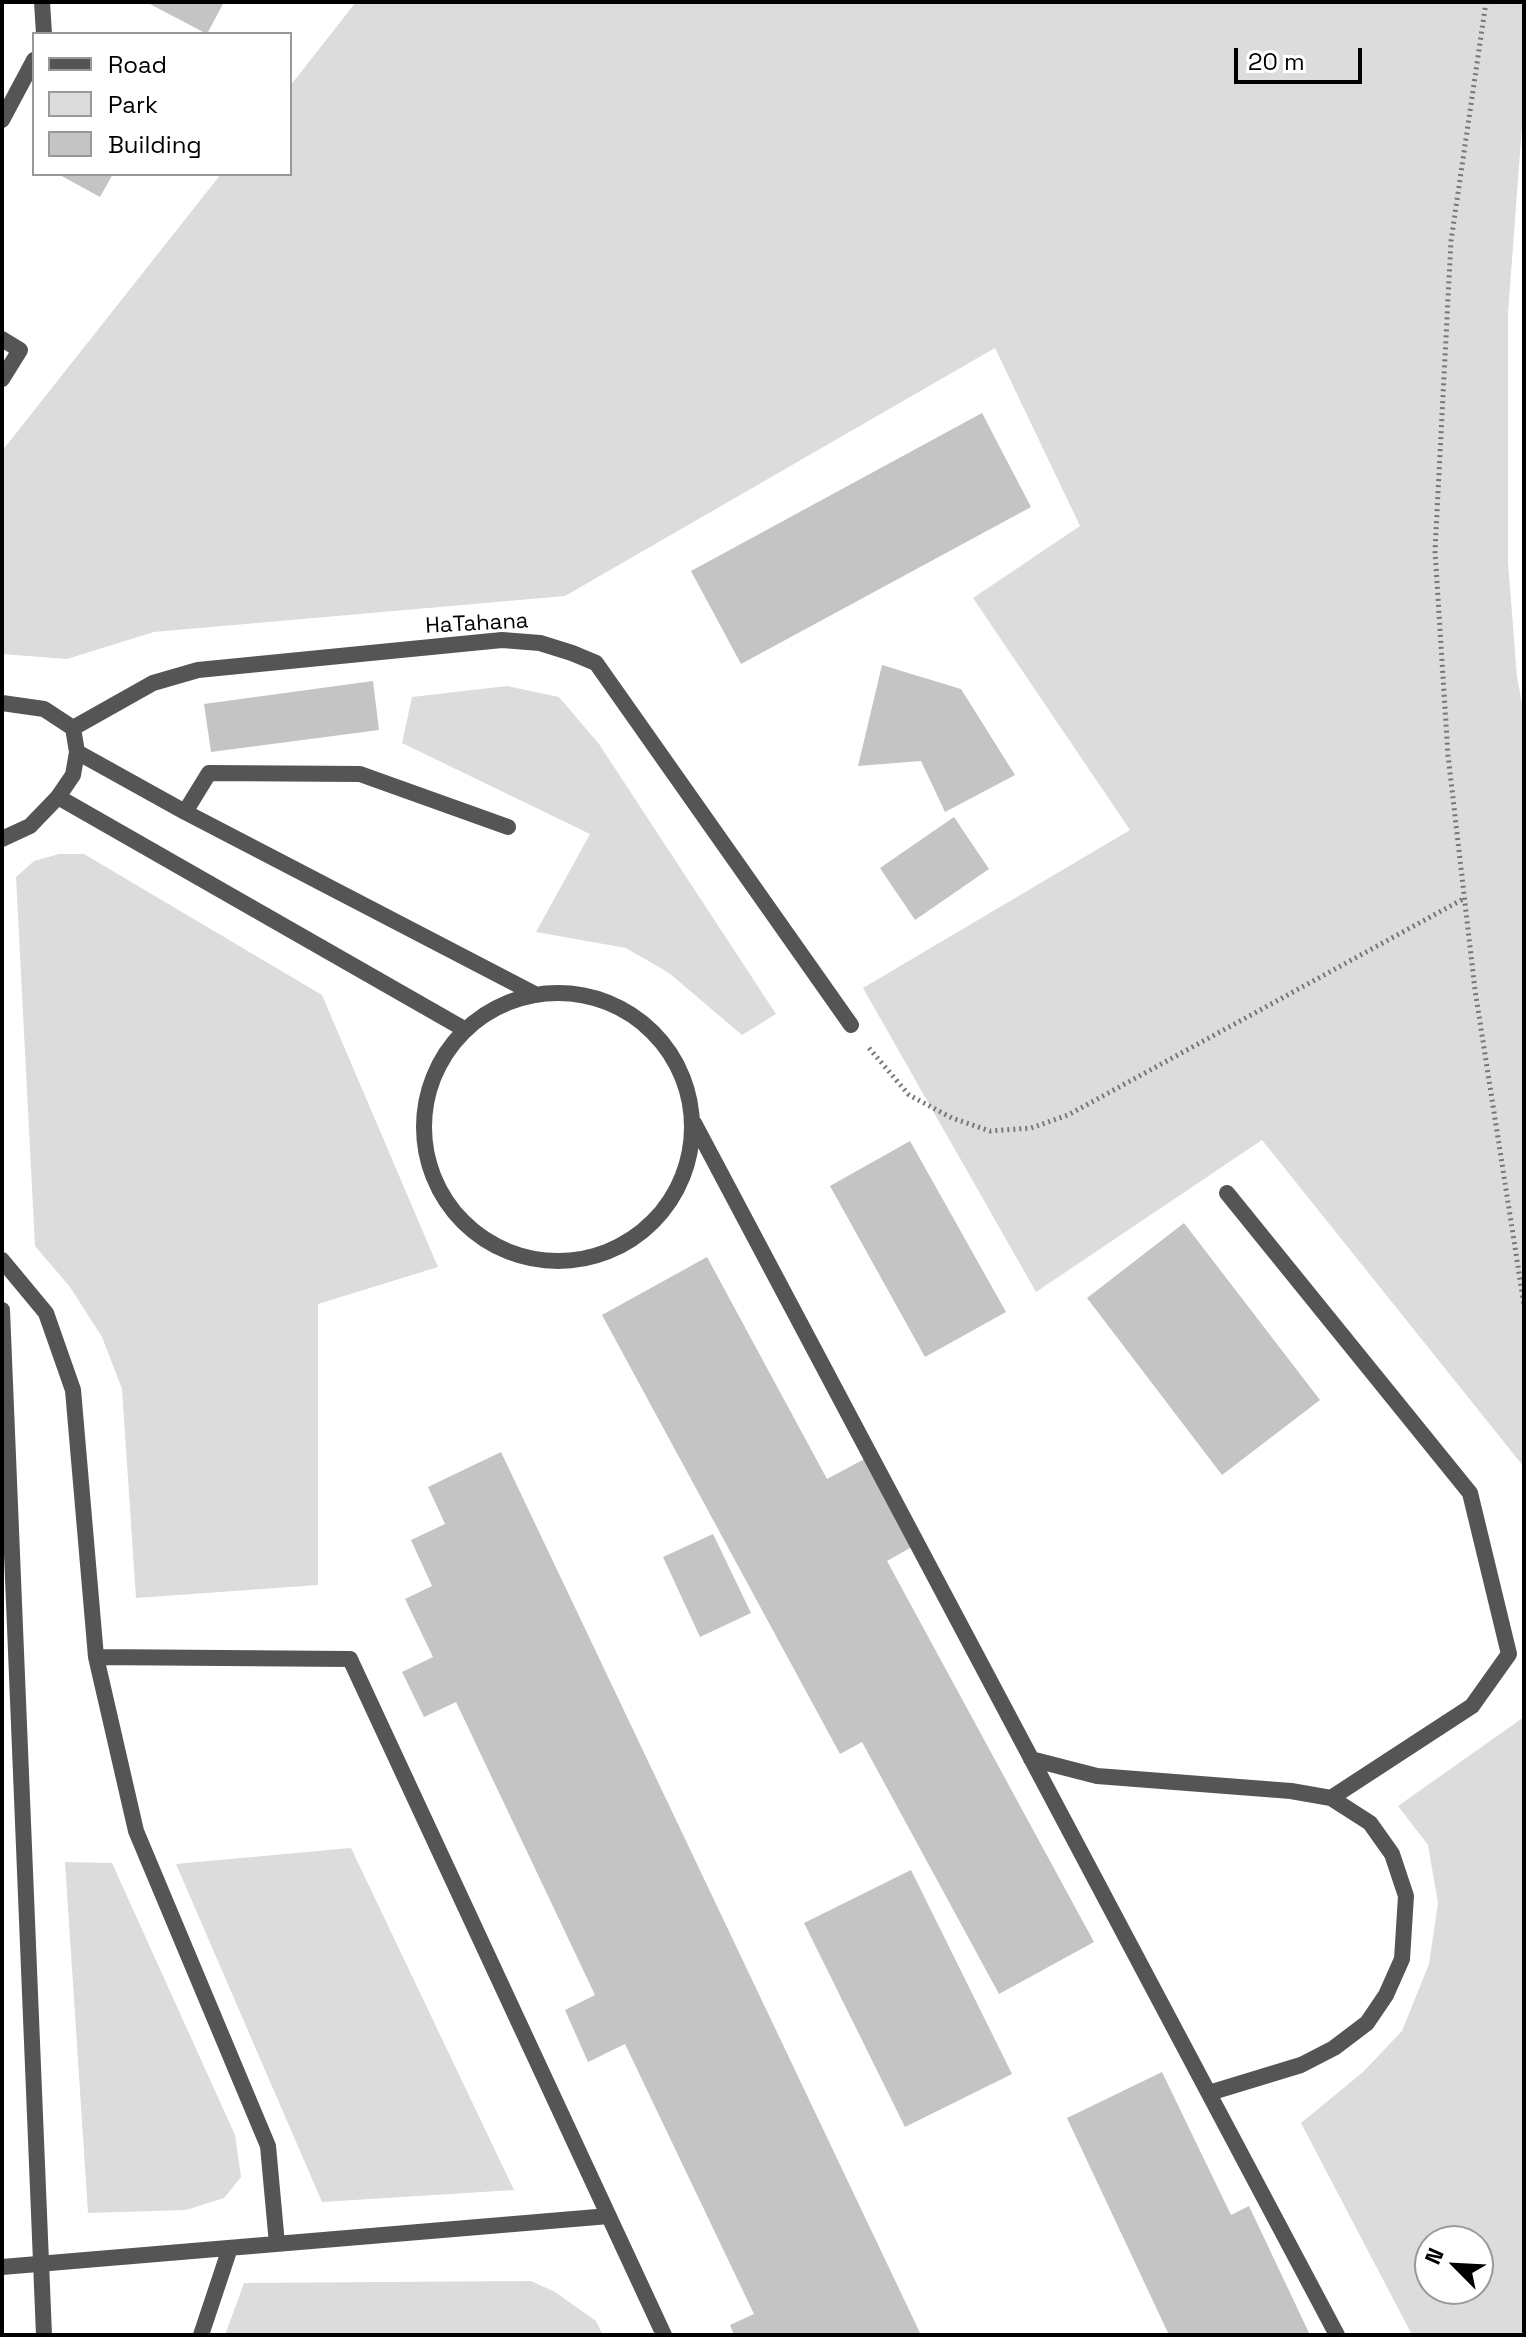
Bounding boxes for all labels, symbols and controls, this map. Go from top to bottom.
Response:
legend [32,32,292,176]
scale bar [1238,32,1366,82]
text: 20 m [1248,46,1305,77]
text: Road [108,49,167,80]
text: Park [108,89,158,120]
text: Building [108,129,202,160]
street label: HaTahana [425,608,529,640]
north arrow [1414,2225,1494,2305]
text: N [1418,2244,1450,2268]

